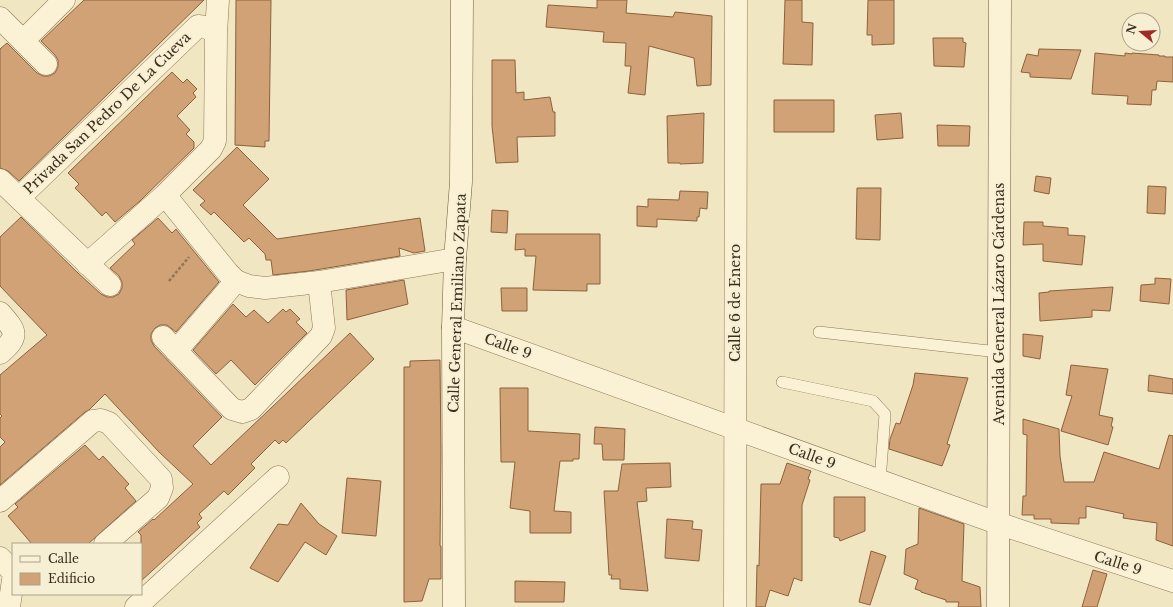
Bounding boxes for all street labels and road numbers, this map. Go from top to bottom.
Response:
street label: Privada San Pedro De La Cueva [20,28,195,198]
street label: Avenida General Lázaro Cárdenas [990,183,1008,426]
street label: Calle General Emiliano Zapata [444,193,470,413]
street label: Calle 6 de Enero [726,244,744,362]
street label: Calle 9 [482,329,534,363]
street label: Calle 9 [786,439,838,473]
street label: Calle 9 [1092,547,1144,579]

